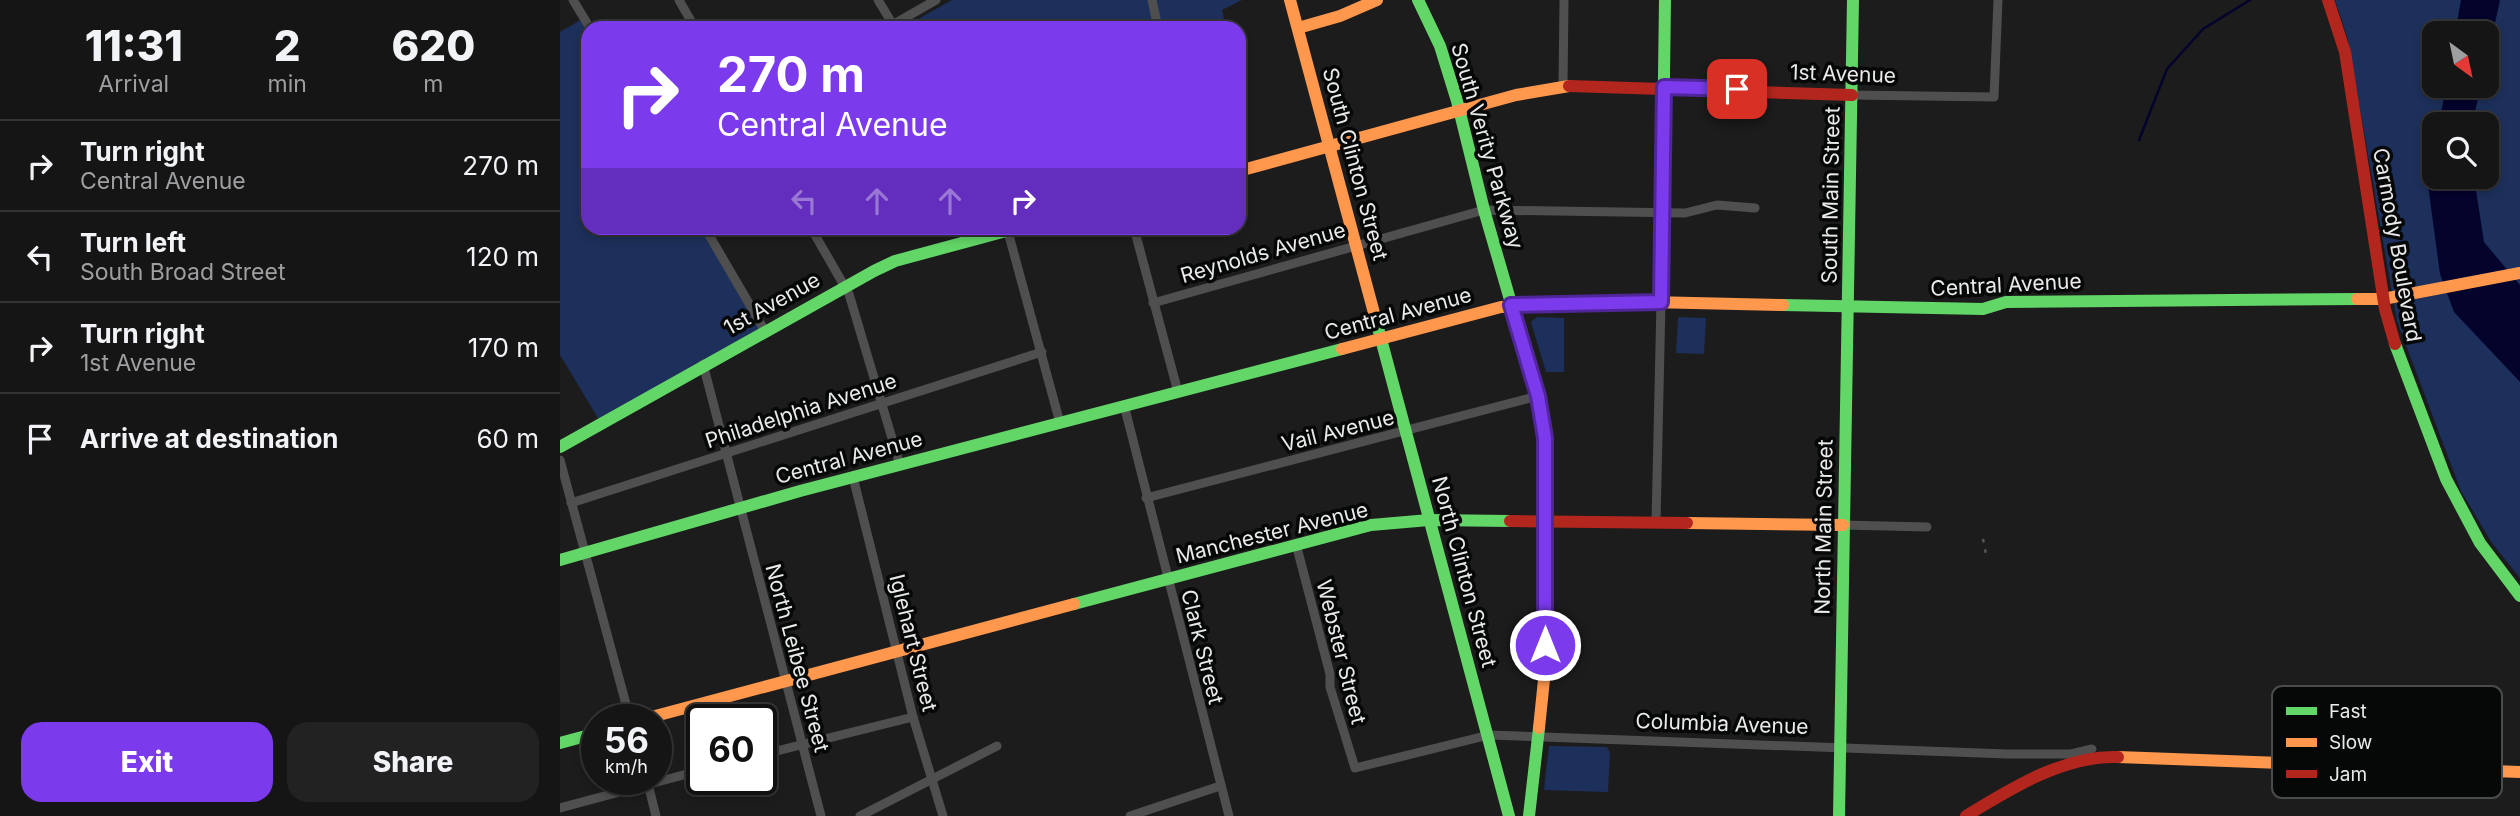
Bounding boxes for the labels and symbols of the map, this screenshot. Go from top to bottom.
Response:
north arrow [2422,21,2499,98]
street label: South Verity Parkway [1446,40,1529,252]
pin [1707,59,1767,119]
street label: 1st Avenue [1790,59,1897,88]
street label: South Clinton Street [1318,65,1393,263]
street label: South Main Street [1816,106,1845,284]
street label: Carmody Boulevard [2368,146,2427,344]
street label: Reynolds Avenue [1177,217,1348,288]
street label: 1st Avenue [719,267,824,340]
street label: Central Avenue [1930,268,2082,301]
street label: Central Avenue [1322,282,1474,345]
street label: Philadelphia Avenue [702,368,900,453]
street label: Vail Avenue [1279,404,1397,457]
street label: Central Avenue [773,426,925,489]
street label: North Main Street [1809,439,1838,615]
street label: North Clinton Street [1427,474,1502,670]
street label: Manchester Avenue [1173,497,1371,569]
street label: North Leibee Street [760,561,835,755]
street label: Iglehart Street [884,572,943,714]
street label: Webster Street [1311,577,1372,727]
street label: Clark Street [1176,587,1229,707]
position arrow [1508,608,1582,682]
legend [2272,686,2502,798]
text: Fast [2329,700,2367,723]
speed limit sign: 60 [686,704,777,795]
street label: Columbia Avenue [1635,708,1809,739]
text: Slow [2329,731,2372,754]
text: Jam [2329,763,2367,786]

